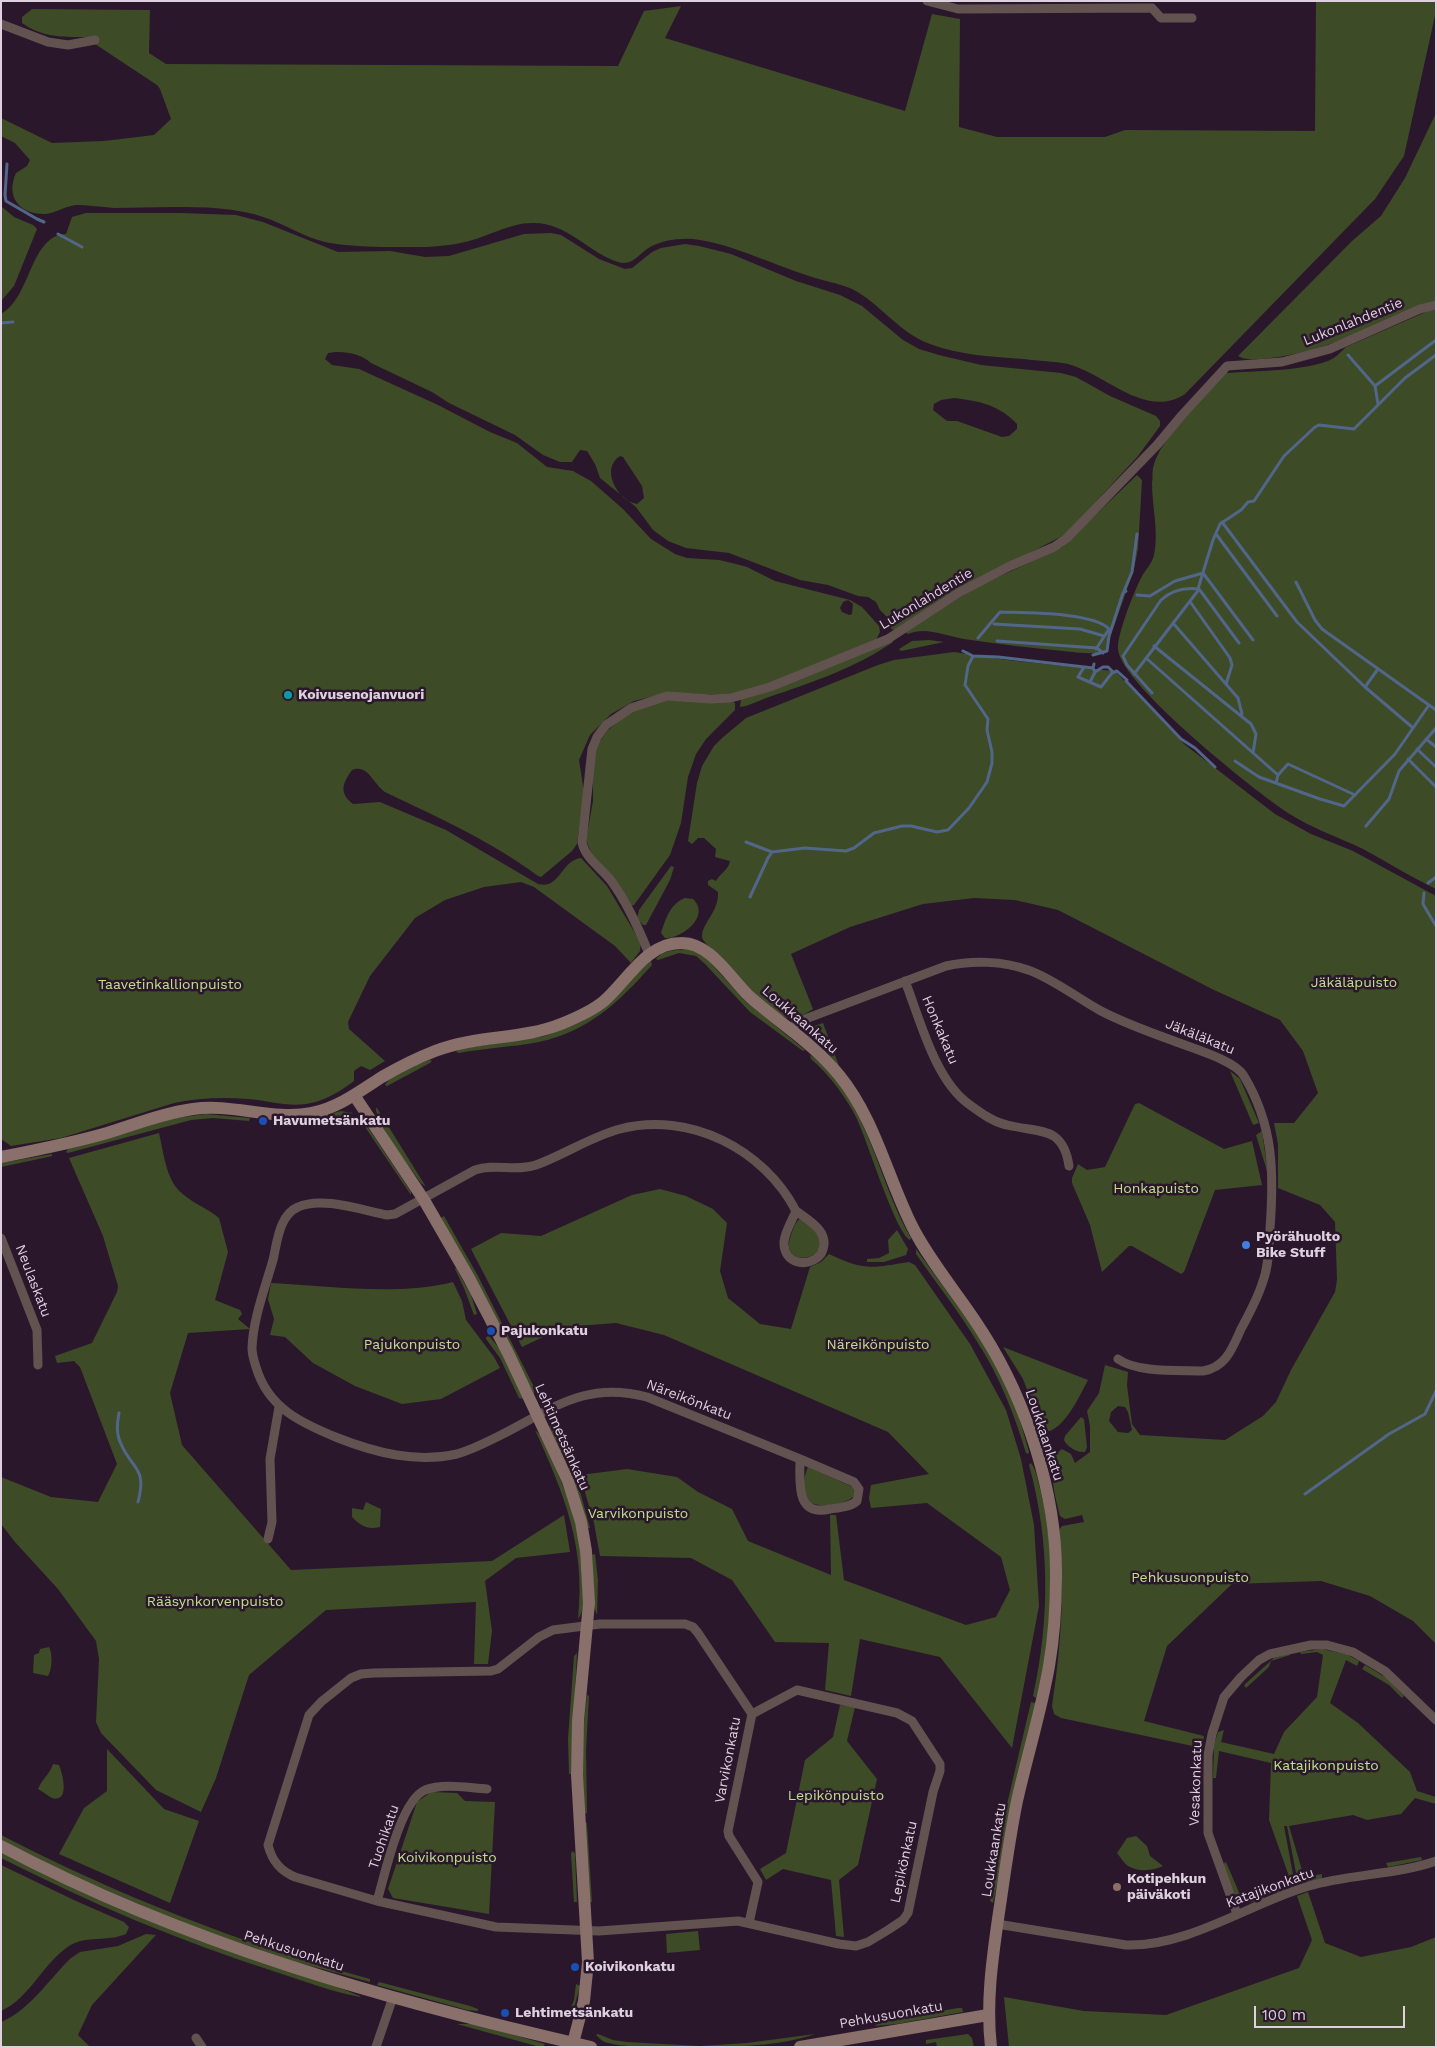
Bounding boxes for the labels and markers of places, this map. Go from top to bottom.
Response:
place label: Koivusenojanvuori [298,687,424,703]
marker: Koivusenojanvuori [282,689,294,701]
place label: Havumetsänkatu [273,1113,390,1129]
marker: Havumetsänkatu [257,1115,269,1127]
place label: Pyörähuolto Bike Stuff [1256,1229,1340,1262]
marker: Pyörähuolto Bike Stuff [1240,1239,1252,1251]
place label: Pajukonkatu [501,1323,588,1339]
marker: Pajukonkatu [485,1325,497,1337]
place label: Kotipehkun päiväkoti [1127,1871,1206,1904]
marker: Kotipehkun päiväkoti [1111,1881,1123,1893]
place label: Koivikonkatu [585,1959,675,1975]
marker: Koivikonkatu [569,1961,581,1973]
place label: Lehtimetsänkatu [515,2005,633,2021]
marker: Lehtimetsänkatu [499,2007,511,2019]

